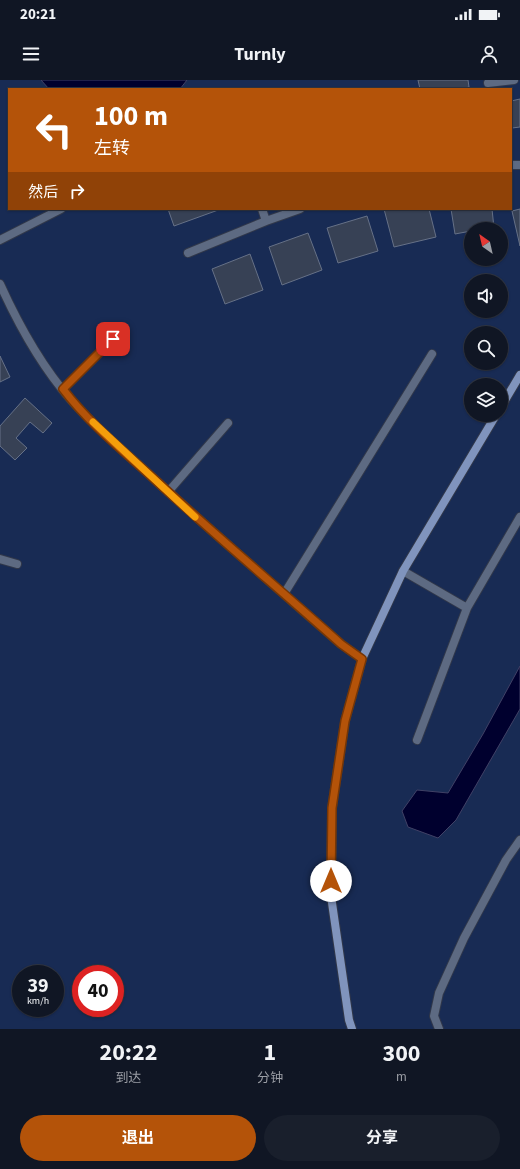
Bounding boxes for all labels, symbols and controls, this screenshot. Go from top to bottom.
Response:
text: 20:21 [20,4,56,25]
text: Turnly [234,42,286,67]
icon: menu [20,43,42,65]
icon: person [478,43,500,65]
text: 100 m [94,96,168,136]
icon: left [28,104,80,156]
text: 左转 [94,136,130,161]
icon: right [66,180,88,202]
text: 然后 [28,182,58,203]
north arrow [464,222,508,266]
map controls [464,222,508,422]
button: sound [464,274,508,318]
pin [96,322,130,356]
button: search [464,326,508,370]
icon: arrive [102,328,124,350]
button: layers [464,378,508,422]
position arrow [310,860,352,902]
speed limit sign: 40 [72,965,124,1017]
text: 39 [27,972,49,1000]
text: km/h [27,994,49,1008]
text: 20:22 [100,1035,157,1070]
text: 1 [264,1035,276,1070]
text: 300 [382,1036,420,1071]
text: m [396,1068,407,1086]
text: 到达 [115,1069,141,1087]
text: 分钟 [257,1069,283,1087]
button: 退出 [20,1115,256,1161]
button: 分享 [264,1115,500,1161]

